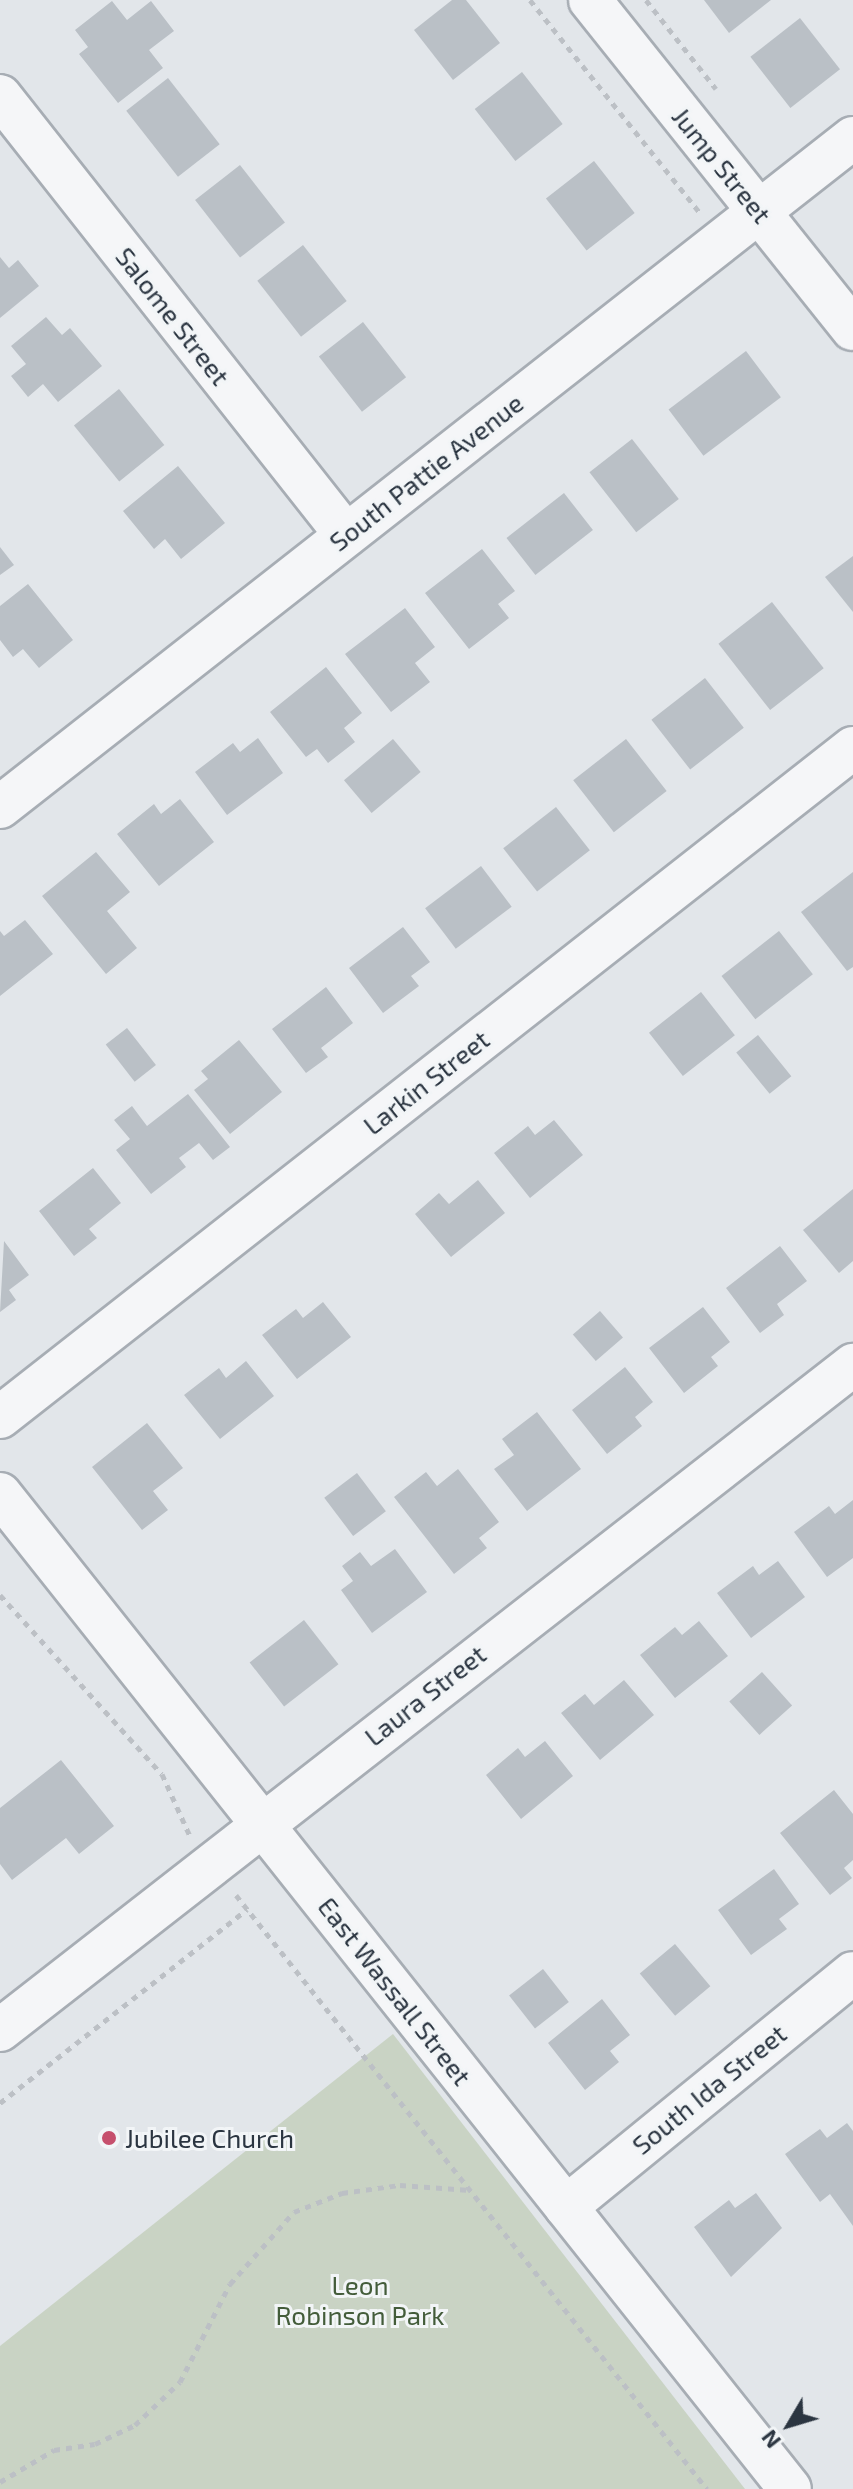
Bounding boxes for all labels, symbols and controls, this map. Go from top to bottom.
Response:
street label: Jump Street [666,101,778,229]
street label: Salome Street [110,241,236,391]
street label: South Pattie Avenue [323,387,529,557]
street label: Larkin Street [357,1023,495,1141]
street label: Laura Street [358,1638,492,1752]
street label: East Wassall Street [312,1891,478,2091]
street label: South Ida Street [626,2017,792,2161]
place label: Jubilee Church [125,2122,294,2154]
marker: Jubilee Church [100,2129,118,2147]
park label: Leon Robinson Park [275,2269,445,2330]
north arrow [749,2385,829,2465]
text: N [755,2426,785,2454]

